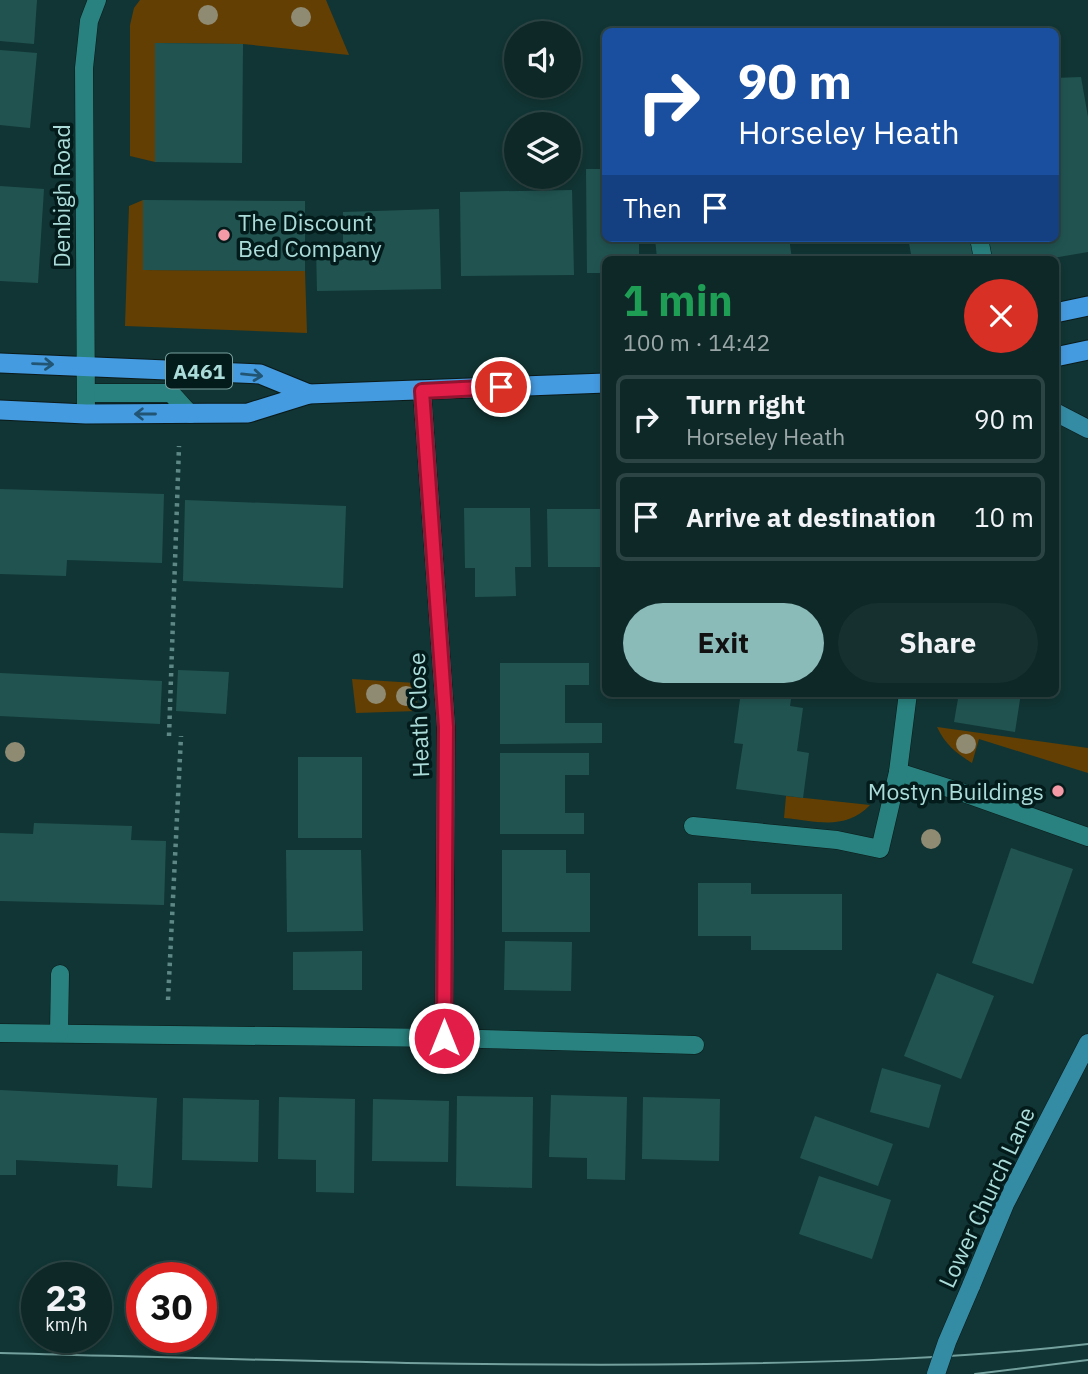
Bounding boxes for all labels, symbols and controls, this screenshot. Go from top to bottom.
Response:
map controls [504,21,581,189]
button: sound [504,21,581,98]
text: 90 m [738,49,852,112]
icon: right [623,56,714,147]
text: Horseley Heath [738,111,960,153]
button: layers [504,112,581,189]
street label: Denbigh Road [46,124,76,268]
icon: arrive [696,189,734,227]
text: Then [623,191,682,225]
place label: The Discount Bed Company [238,207,382,263]
marker: The Discount Bed Company [216,227,232,243]
text: 1 min [623,273,733,328]
button: close [964,279,1038,353]
text: 100 m · 14:42 [623,327,770,357]
road number: A461 [166,354,232,388]
pin [471,357,531,417]
one-way arrow [31,358,54,371]
one-way arrow [240,368,263,381]
icon: arrive [482,368,520,406]
text: Turn right [686,387,805,421]
icon: right [627,400,665,438]
text: 90 m [974,402,1034,436]
one-way arrow [134,407,157,421]
text: Horseley Heath [686,421,845,451]
icon: arrive [627,498,665,536]
text: Arrive at destination [686,500,936,534]
text: 10 m [974,500,1034,534]
button: Exit [623,603,824,683]
button: Share [838,603,1038,683]
street label: Heath Close [401,652,435,778]
place label: Mostyn Buildings [868,776,1044,806]
marker: Mostyn Buildings [1050,783,1066,799]
position arrow [407,1001,481,1075]
street label: Lower Church Lane [931,1102,1041,1292]
speed limit sign: 30 [126,1262,217,1353]
text: 23 [45,1275,88,1321]
text: km/h [45,1313,88,1336]

